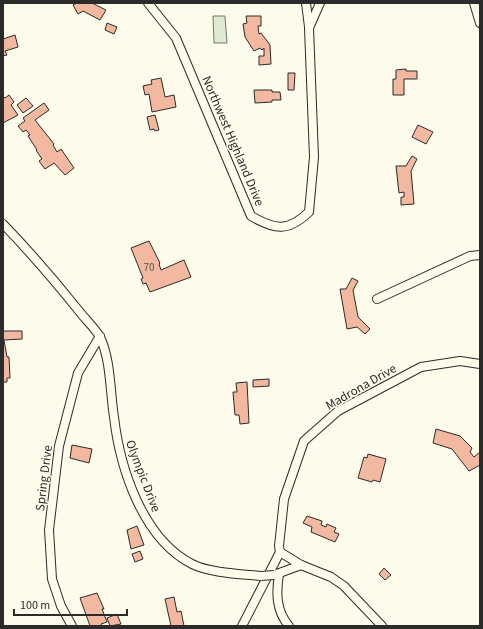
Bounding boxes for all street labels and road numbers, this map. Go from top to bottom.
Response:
street label: Northwest Highland Drive [197,73,269,209]
street label: Madrona Drive [322,359,400,415]
street label: Olympic Drive [121,437,165,515]
street label: Spring Drive [31,444,57,512]

